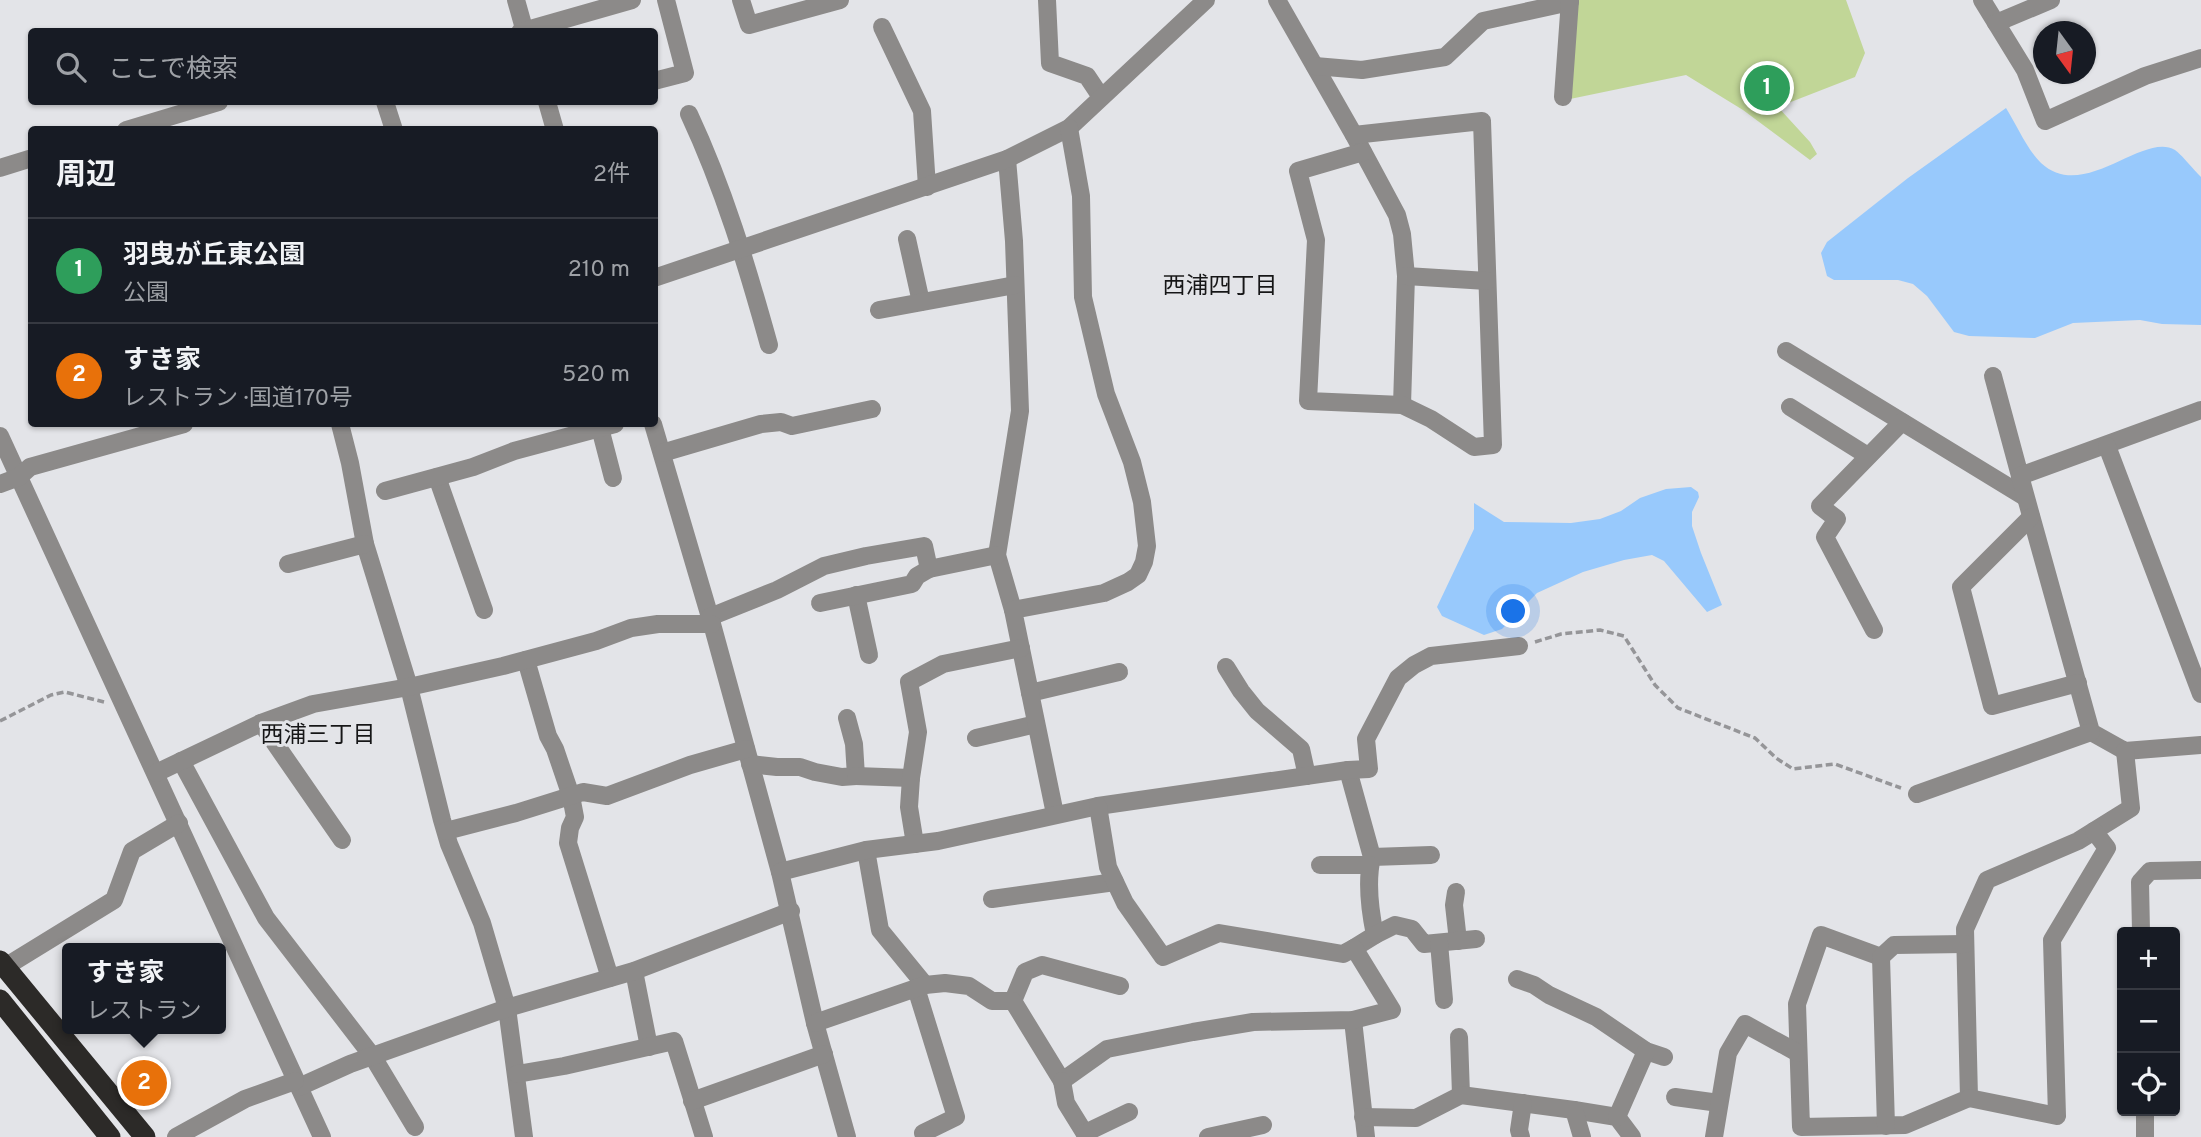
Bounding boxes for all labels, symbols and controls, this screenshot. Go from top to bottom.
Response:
north arrow [2033,21,2096,84]
search box [28,28,658,105]
icon: search [52,48,90,86]
text: ここで検索 [108,54,238,87]
pin: 1 [1744,62,1790,114]
text: 周辺 [56,158,116,195]
text: 2件 [593,161,630,190]
text: 羽曳が丘東公園 [123,240,305,273]
text: 1 [74,256,84,285]
text: 210 m [568,256,630,285]
district label: 西浦四丁目 [1163,273,1278,302]
text: 公園 [123,280,169,309]
text: すき家 [123,345,201,378]
text: 2 [72,361,86,390]
text: 520 m [562,361,630,390]
text: レストラン · 国道170号 [123,385,352,414]
your location [1496,594,1530,628]
district label: 西浦三丁目 [261,722,376,751]
map controls [2117,927,2180,1116]
button: + [2117,927,2180,990]
popup [62,943,226,1034]
text: すき家 [87,958,165,991]
button: − [2117,990,2180,1053]
text: レストラン [87,998,202,1027]
button: locate [2117,1053,2180,1116]
pin: 2 [121,1057,167,1109]

